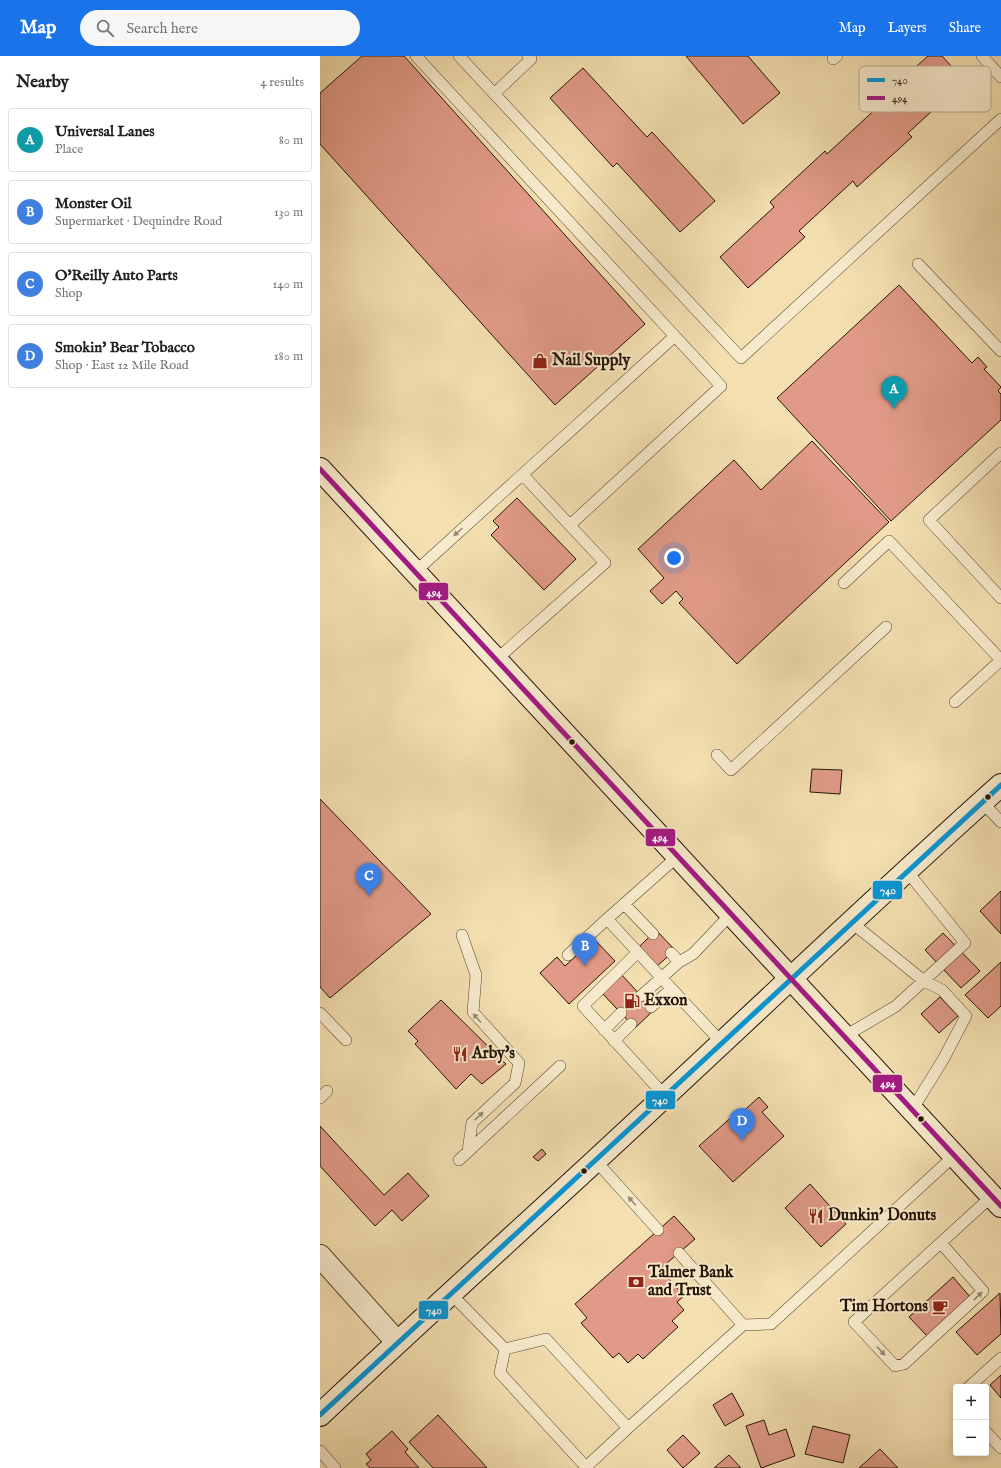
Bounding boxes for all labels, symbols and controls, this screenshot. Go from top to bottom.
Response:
search box [80,10,360,46]
text: Map [20,16,56,40]
icon: search [94,17,116,39]
text: Search here [126,19,198,38]
text: Map [839,19,866,37]
text: Layers [888,19,927,37]
text: Share [949,19,981,37]
legend [859,66,991,112]
text: Nearby [16,72,69,93]
text: 4 results [260,74,304,91]
text: 740 [892,74,908,88]
text: 494 [892,92,908,106]
text: Universal Lanes [55,122,155,141]
text: A [26,132,34,149]
text: 80 m [279,132,303,149]
text: Place [55,141,83,158]
text: Monster Oil [55,194,132,213]
text: B [26,204,34,221]
text: 130 m [274,204,303,221]
text: Supermarket · Dequindre Road [55,213,222,230]
text: O'Reilly Auto Parts [55,266,178,285]
text: C [25,276,35,293]
text: 140 m [273,276,303,293]
text: Shop [55,285,83,302]
text: Smokin' Bear Tobacco [55,338,195,357]
text: D [25,348,35,365]
text: 180 m [274,348,303,365]
place label: Nail Supply [551,351,631,371]
shop icon: Nail Supply [531,352,549,370]
text: Shop · East 12 Mile Road [55,357,189,374]
pin: A [881,376,907,409]
one-way arrow [453,527,462,536]
your location [664,548,684,568]
line badge: 494 [418,582,449,601]
text: 494 [425,586,442,600]
unlabelled marker [567,737,577,747]
unlabelled marker [983,792,993,802]
line badge: 494 [645,828,676,847]
text: 494 [651,831,668,845]
pin: C [356,863,382,896]
line badge: 740 [872,880,903,900]
text: 740 [880,884,897,898]
pin: B [572,933,598,966]
place label: Exxon [644,991,688,1011]
fuel station icon: Exxon [623,992,641,1010]
one-way arrow [473,1012,482,1023]
place label: Arby's [471,1044,515,1064]
restaurant icon: Arby's [451,1045,469,1063]
line badge: 494 [872,1074,903,1093]
text: 494 [879,1077,896,1091]
line badge: 740 [645,1090,676,1110]
text: 740 [652,1094,669,1108]
pin: D [729,1108,755,1141]
one-way arrow [475,1112,484,1121]
unlabelled marker [916,1114,926,1124]
unlabelled marker [579,1166,589,1176]
one-way arrow [628,1196,637,1205]
place label: Dunkin' Donuts [828,1206,937,1226]
restaurant icon: Dunkin' Donuts [807,1207,825,1225]
place label: Talmer Bank and Trust [647,1263,734,1301]
bank icon: Talmer Bank and Trust [627,1273,645,1291]
one-way arrow [973,1292,983,1301]
place label: Tim Hortons [839,1297,928,1317]
cafe icon: Tim Hortons [931,1298,949,1316]
line badge: 740 [418,1300,449,1320]
text: 740 [426,1304,443,1318]
one-way arrow [876,1346,886,1356]
map controls [953,1384,989,1456]
button: + [953,1384,989,1420]
button: − [953,1420,989,1456]

